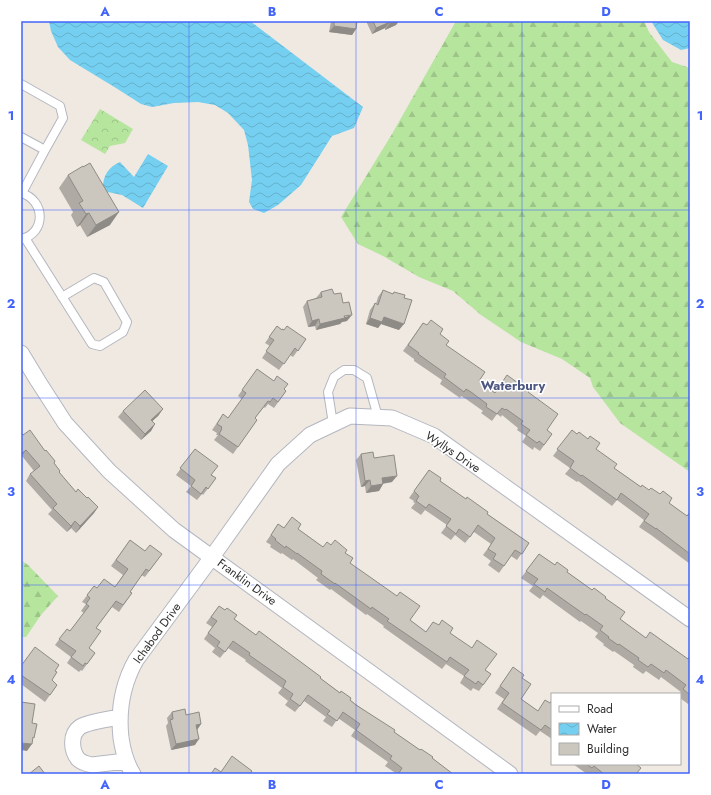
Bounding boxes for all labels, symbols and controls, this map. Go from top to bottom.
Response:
text: A [99,2,110,21]
text: B [268,2,277,21]
text: C [434,2,444,21]
text: D [601,2,611,21]
text: 1 [8,106,14,125]
text: 1 [697,106,703,125]
text: 2 [7,294,15,313]
text: 2 [696,294,704,313]
district label: Waterbury [481,376,545,395]
street label: Wyllys Drive [422,427,484,477]
text: 3 [7,482,15,501]
text: 3 [696,482,704,501]
street label: Franklin Drive [214,554,280,610]
street label: Ichabod Drive [129,599,185,667]
text: 4 [6,670,16,689]
text: 4 [695,670,705,689]
legend [551,693,681,765]
text: Road [587,700,613,718]
text: Water [587,720,618,738]
text: Building [587,740,629,758]
text: A [99,775,110,794]
text: B [268,775,277,794]
text: C [434,775,444,794]
text: D [601,775,611,794]

